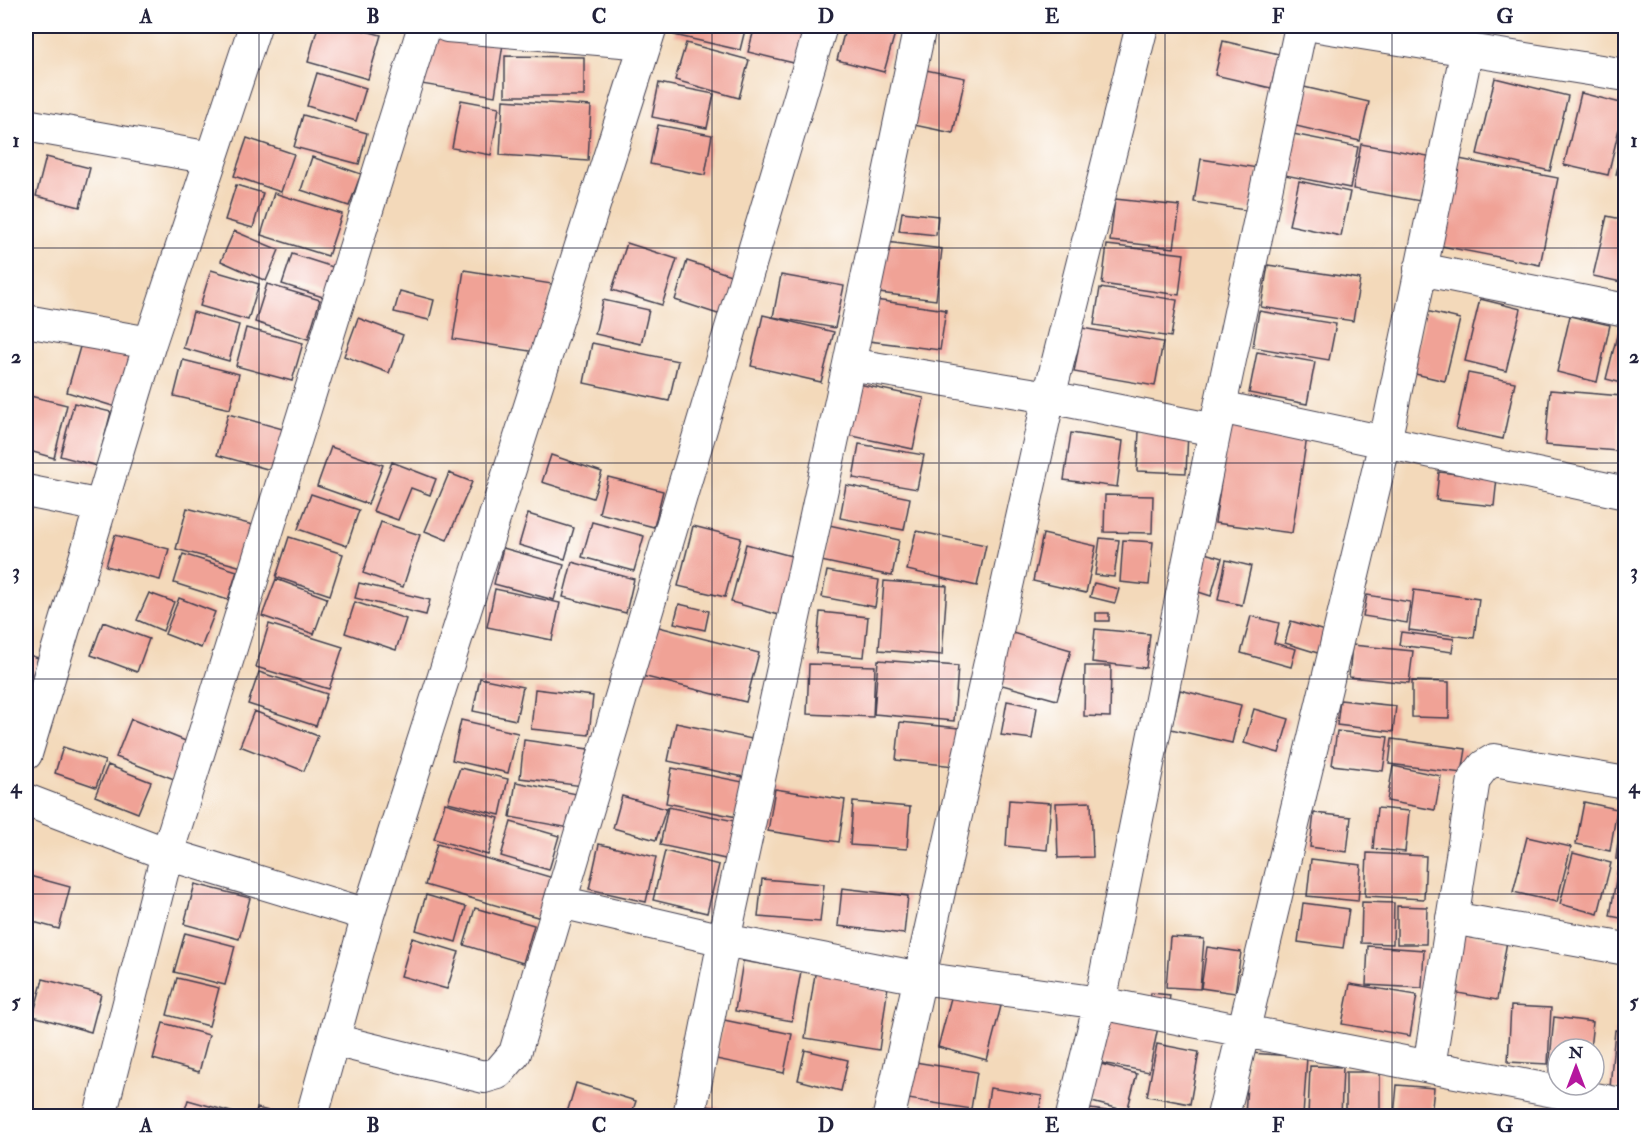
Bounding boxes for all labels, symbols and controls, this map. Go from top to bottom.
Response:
text: A [139,4,153,29]
text: B [366,4,380,29]
text: C [592,4,606,29]
text: D [818,4,834,29]
text: E [1045,4,1060,29]
text: F [1272,4,1285,29]
text: G [1497,4,1514,29]
text: 1 [12,128,20,153]
text: 1 [1630,128,1638,153]
text: 2 [11,344,21,369]
text: 2 [1629,344,1639,369]
text: 3 [12,559,20,584]
text: 3 [1630,559,1638,584]
text: 4 [10,774,23,799]
text: 4 [1628,774,1641,799]
text: 5 [12,989,22,1014]
text: 5 [1630,989,1640,1014]
north arrow [1546,1037,1606,1097]
text: N [1568,1043,1584,1063]
text: A [139,1113,153,1138]
text: B [366,1113,380,1138]
text: C [592,1113,606,1138]
text: D [818,1113,834,1138]
text: E [1045,1113,1060,1138]
text: F [1272,1113,1285,1138]
text: G [1497,1113,1514,1138]

